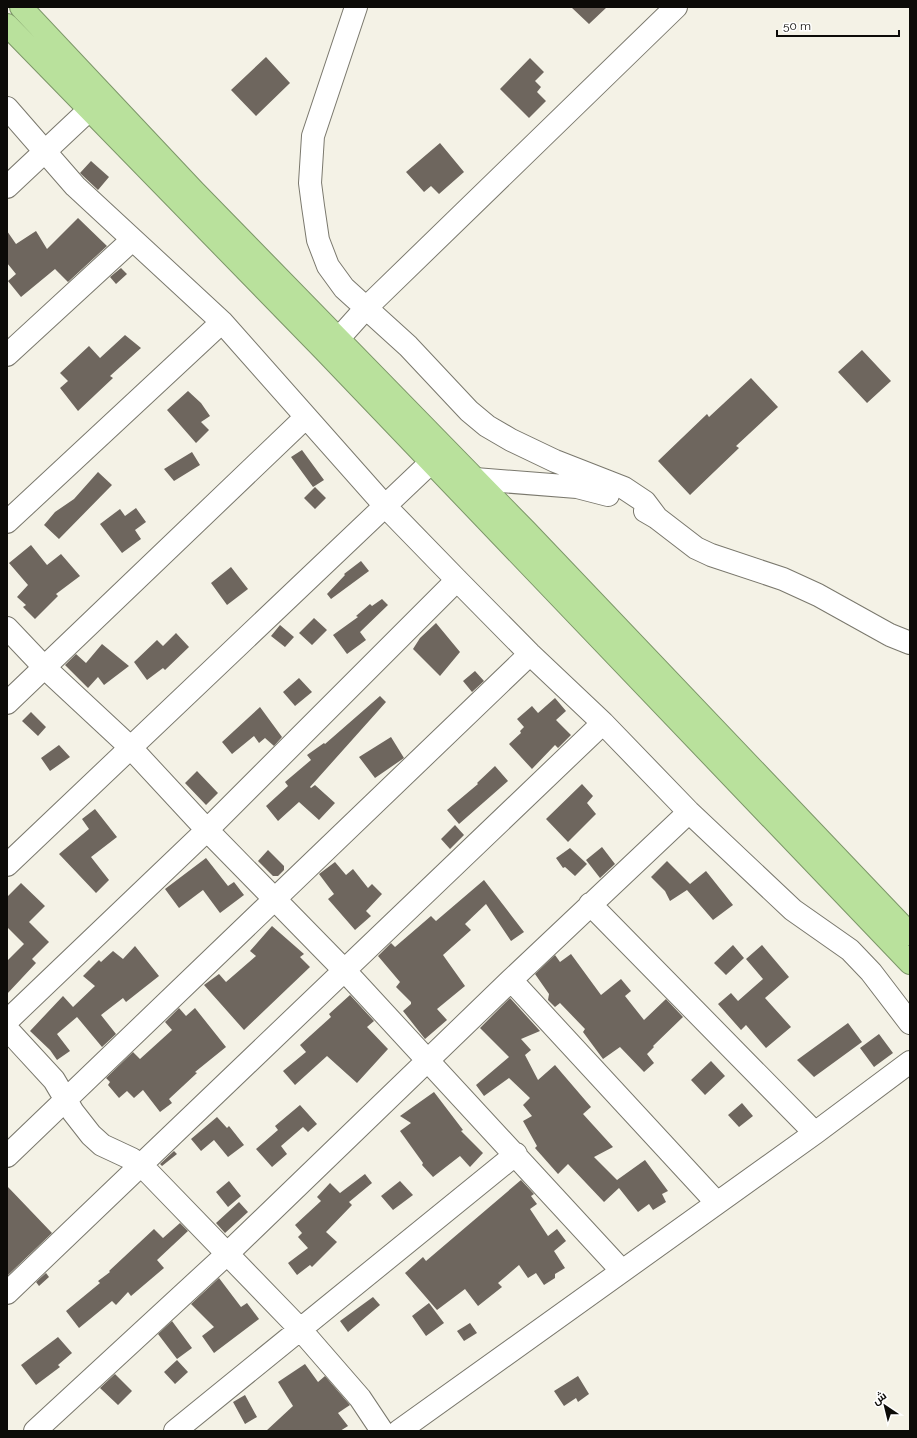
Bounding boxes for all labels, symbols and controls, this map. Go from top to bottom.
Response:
scale bar [777,12,899,38]
text: 50 m [783,19,811,33]
north arrow [865,1386,905,1426]
text: ش [870,1389,889,1408]

